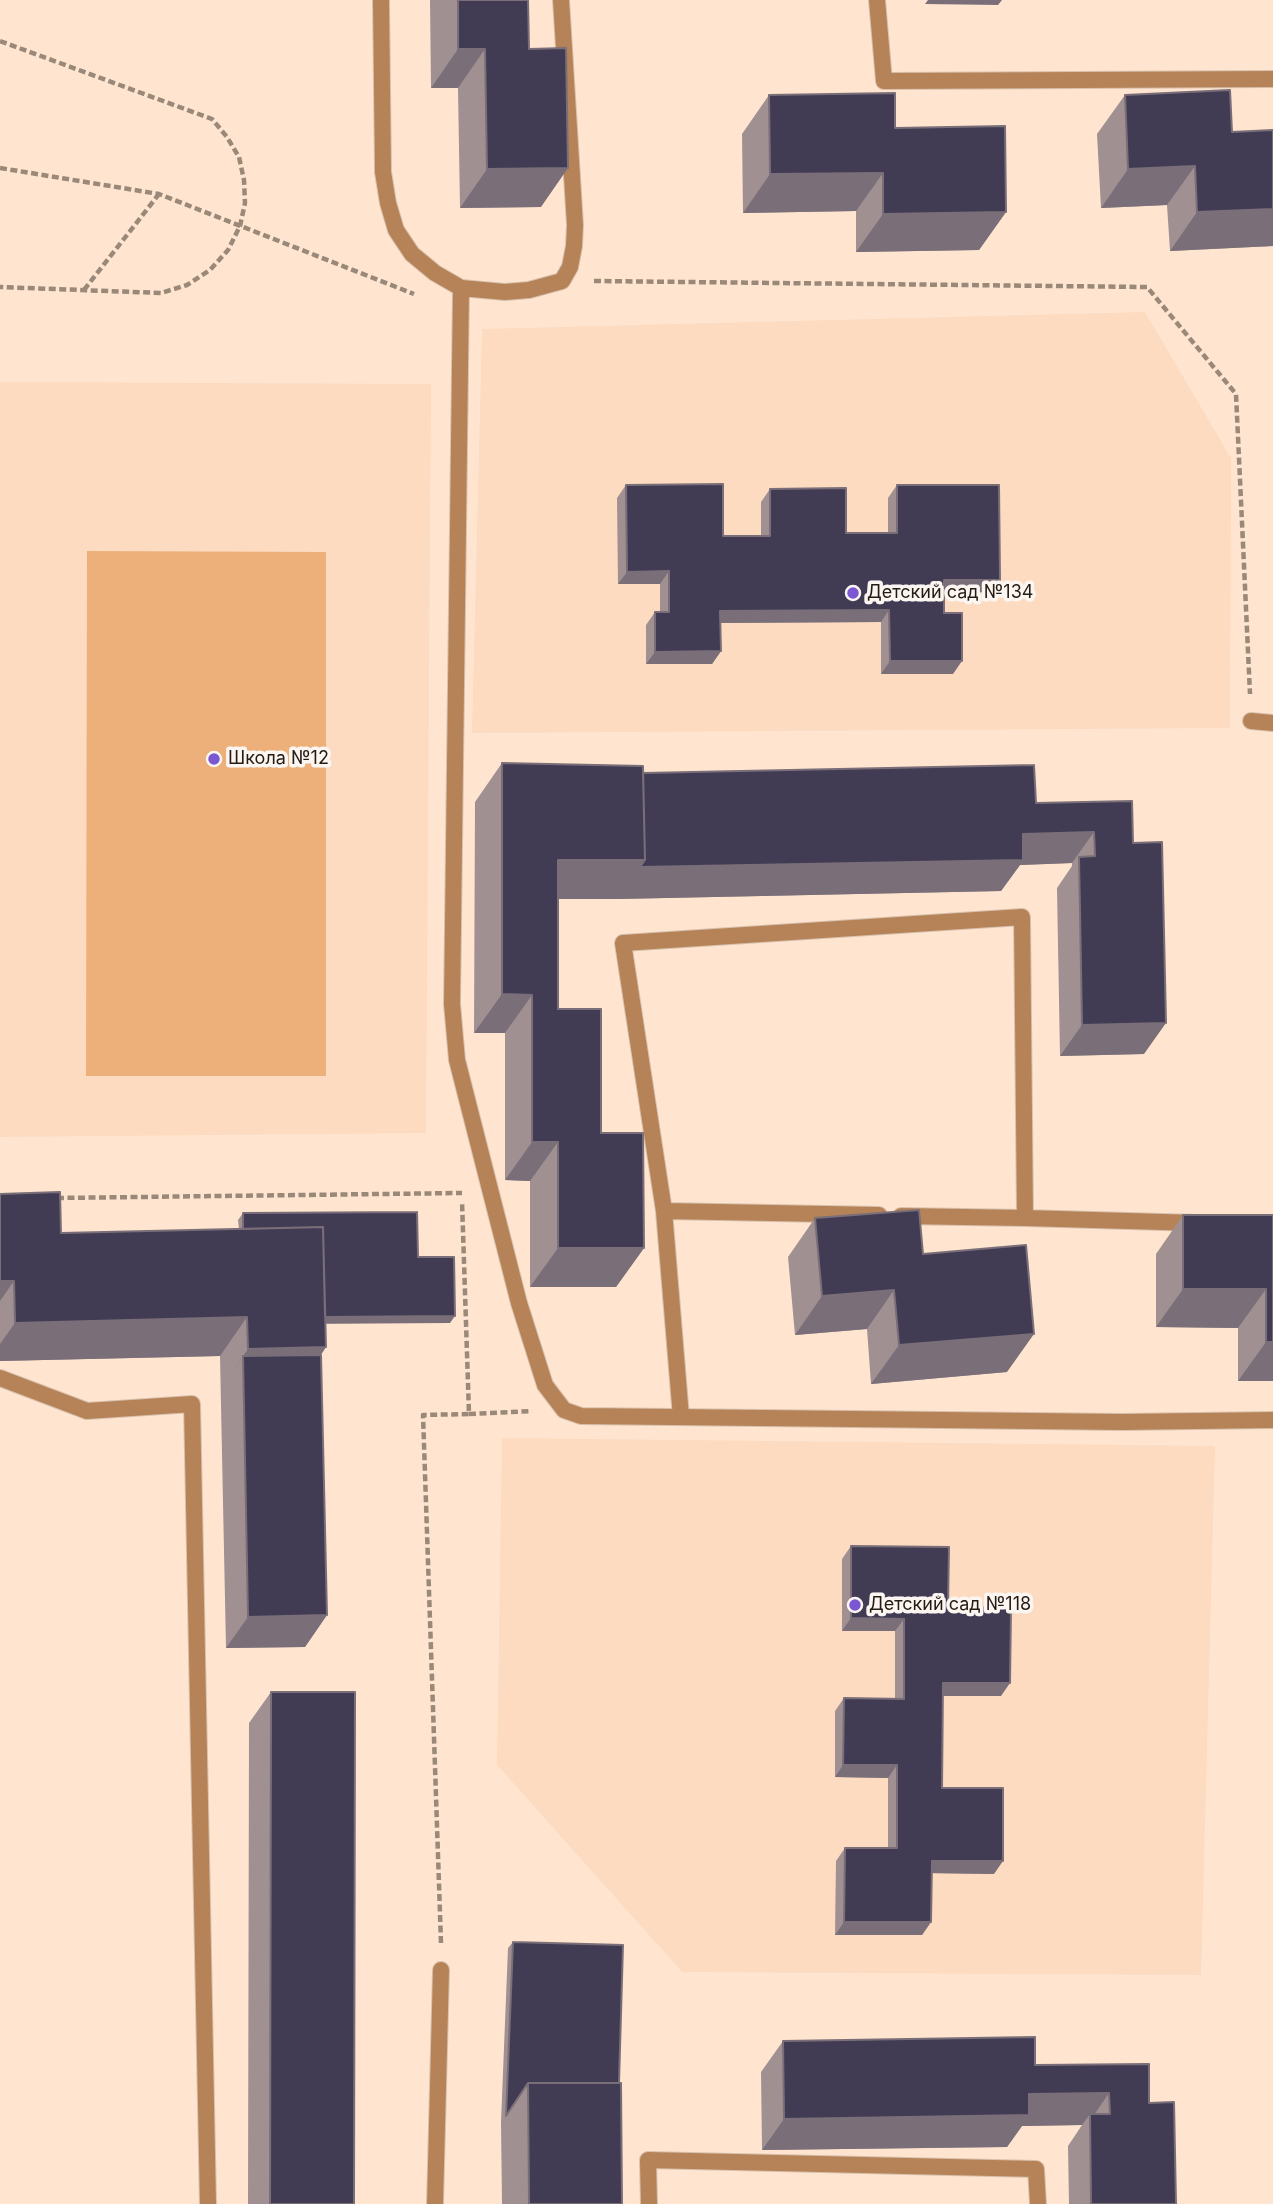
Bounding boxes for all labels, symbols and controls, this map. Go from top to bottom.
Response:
place label: Детский сад №134 [867,582,1033,604]
marker: Детский сад №134 [845,585,861,601]
place label: Школа №12 [228,748,329,770]
marker: Школа №12 [206,751,222,767]
place label: Детский сад №118 [869,1594,1031,1616]
marker: Детский сад №118 [847,1597,863,1613]

